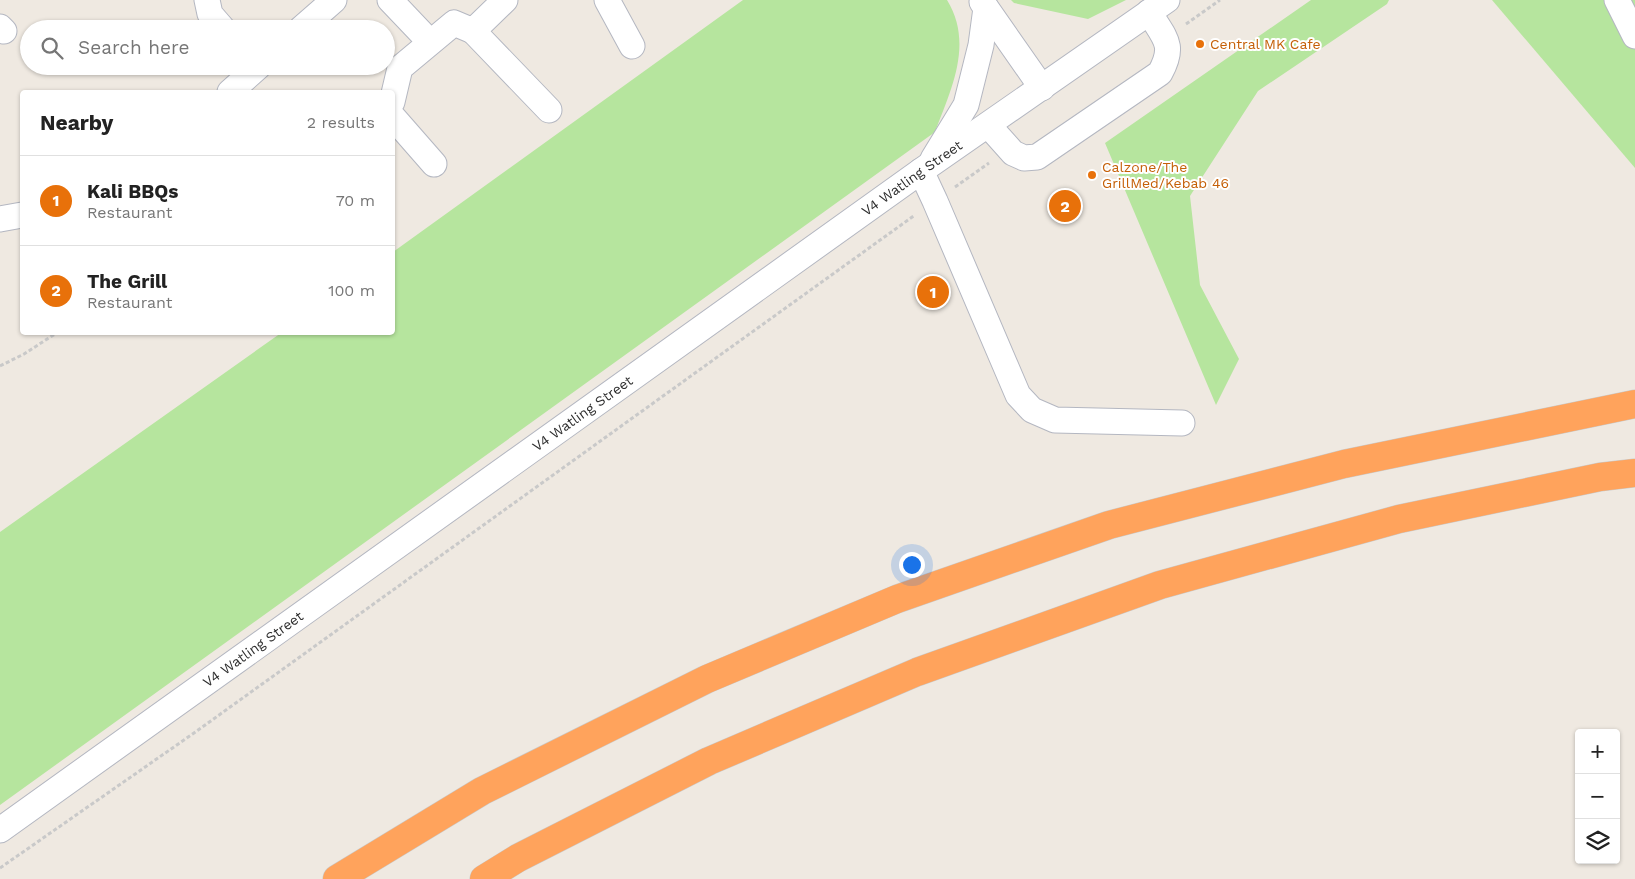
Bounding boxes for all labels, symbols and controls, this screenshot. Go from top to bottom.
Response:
search box [20,20,395,75]
icon: search [38,34,66,62]
text: Search here [78,36,189,59]
place label: Central MK Cafe [1210,36,1321,52]
marker: Central MK Cafe [1194,38,1206,50]
text: Nearby [40,110,113,135]
text: 2 results [307,113,375,132]
street label: V4 Watling Street [859,137,965,219]
place label: Calzone/The GrillMed/Kebab 46 [1102,159,1229,191]
marker: Calzone/The GrillMed/Kebab 46 [1086,169,1098,181]
text: Kali BBQs [87,180,178,203]
pin: 2 [1049,187,1081,225]
text: 1 [53,191,59,210]
text: 70 m [336,191,375,210]
text: Restaurant [87,203,173,222]
text: The Grill [87,270,167,293]
pin: 1 [917,273,949,311]
text: 2 [51,281,61,300]
text: 100 m [328,281,375,300]
text: Restaurant [87,293,173,312]
street label: V4 Watling Street [529,372,636,455]
your location [899,552,925,578]
street label: V4 Watling Street [200,608,306,690]
map controls [1575,729,1620,864]
button: + [1575,729,1620,774]
button: − [1575,774,1620,819]
button: layers [1575,819,1620,864]

